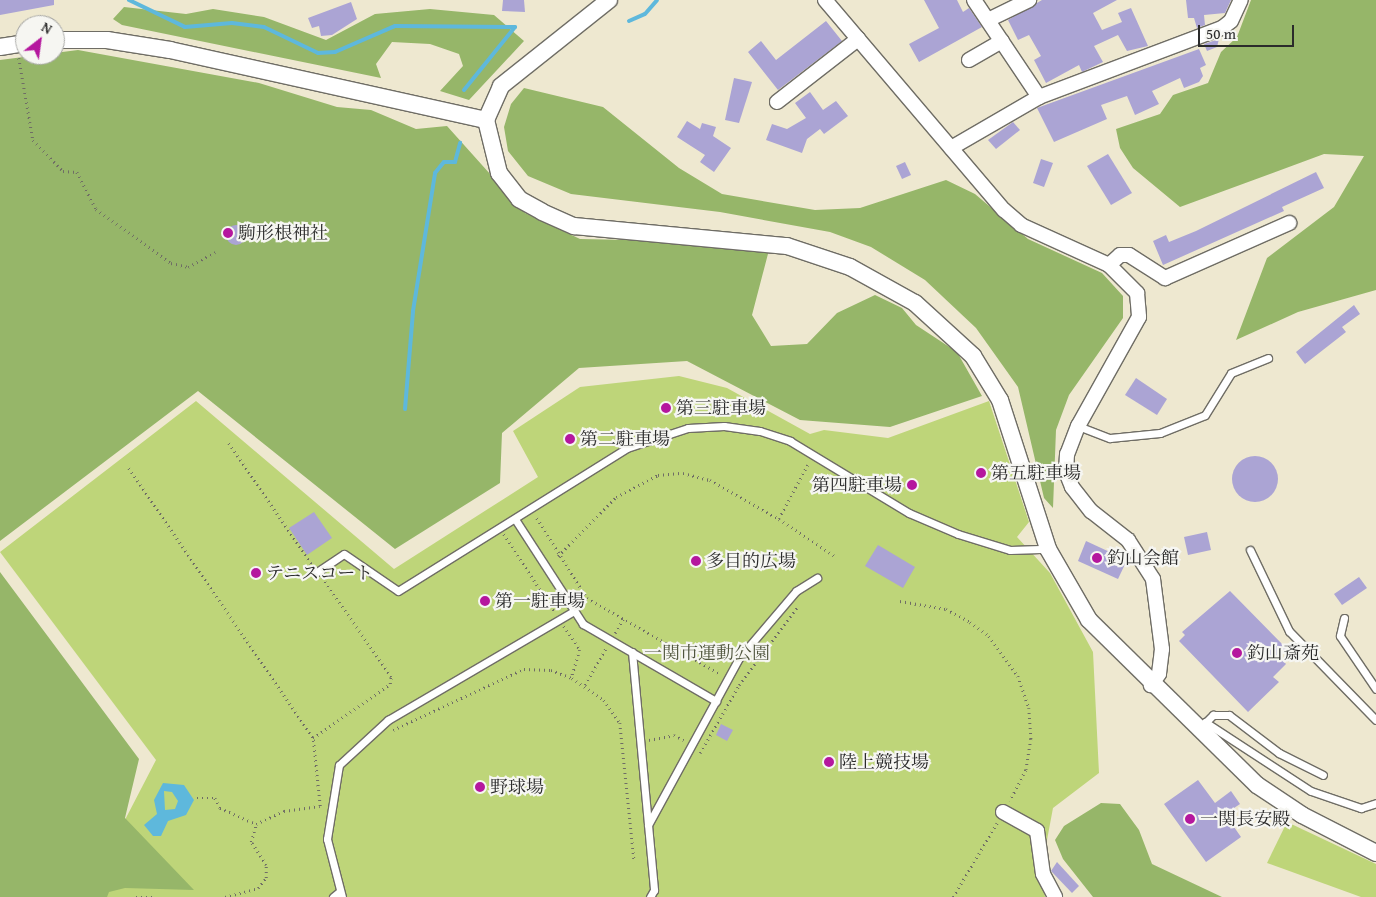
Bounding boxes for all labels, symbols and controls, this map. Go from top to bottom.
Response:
north arrow [15,15,65,65]
scale bar [1201,15,1297,47]
text: N [38,17,56,39]
text: 50 m [1206,23,1236,44]
place label: 駒形根神社 [238,222,328,244]
marker: 駒形根神社 [222,227,234,239]
place label: 第三駐車場 [676,397,766,419]
marker: 第三駐車場 [660,402,672,414]
place label: 第二駐車場 [580,428,670,450]
marker: 第二駐車場 [564,433,576,445]
place label: 第五駐車場 [991,462,1081,484]
marker: 第五駐車場 [975,467,987,479]
place label: 第四駐車場 [812,474,902,496]
marker: 第四駐車場 [906,479,918,491]
place label: 釣山会館 [1107,547,1179,569]
place label: 多目的広場 [706,550,796,572]
marker: 釣山会館 [1091,552,1103,564]
marker: 多目的広場 [690,555,702,567]
place label: テニスコート [266,562,374,584]
marker: テニスコート [250,567,262,579]
place label: 第一駐車場 [495,590,585,612]
marker: 第一駐車場 [479,595,491,607]
park label: 一関市運動公園 [644,642,770,664]
place label: 釣山斎苑 [1247,642,1319,664]
marker: 釣山斎苑 [1231,647,1243,659]
place label: 陸上競技場 [839,751,929,773]
marker: 陸上競技場 [823,756,835,768]
place label: 野球場 [490,776,544,798]
marker: 野球場 [474,781,486,793]
place label: 一関長安殿 [1200,808,1290,830]
marker: 一関長安殿 [1184,813,1196,825]

